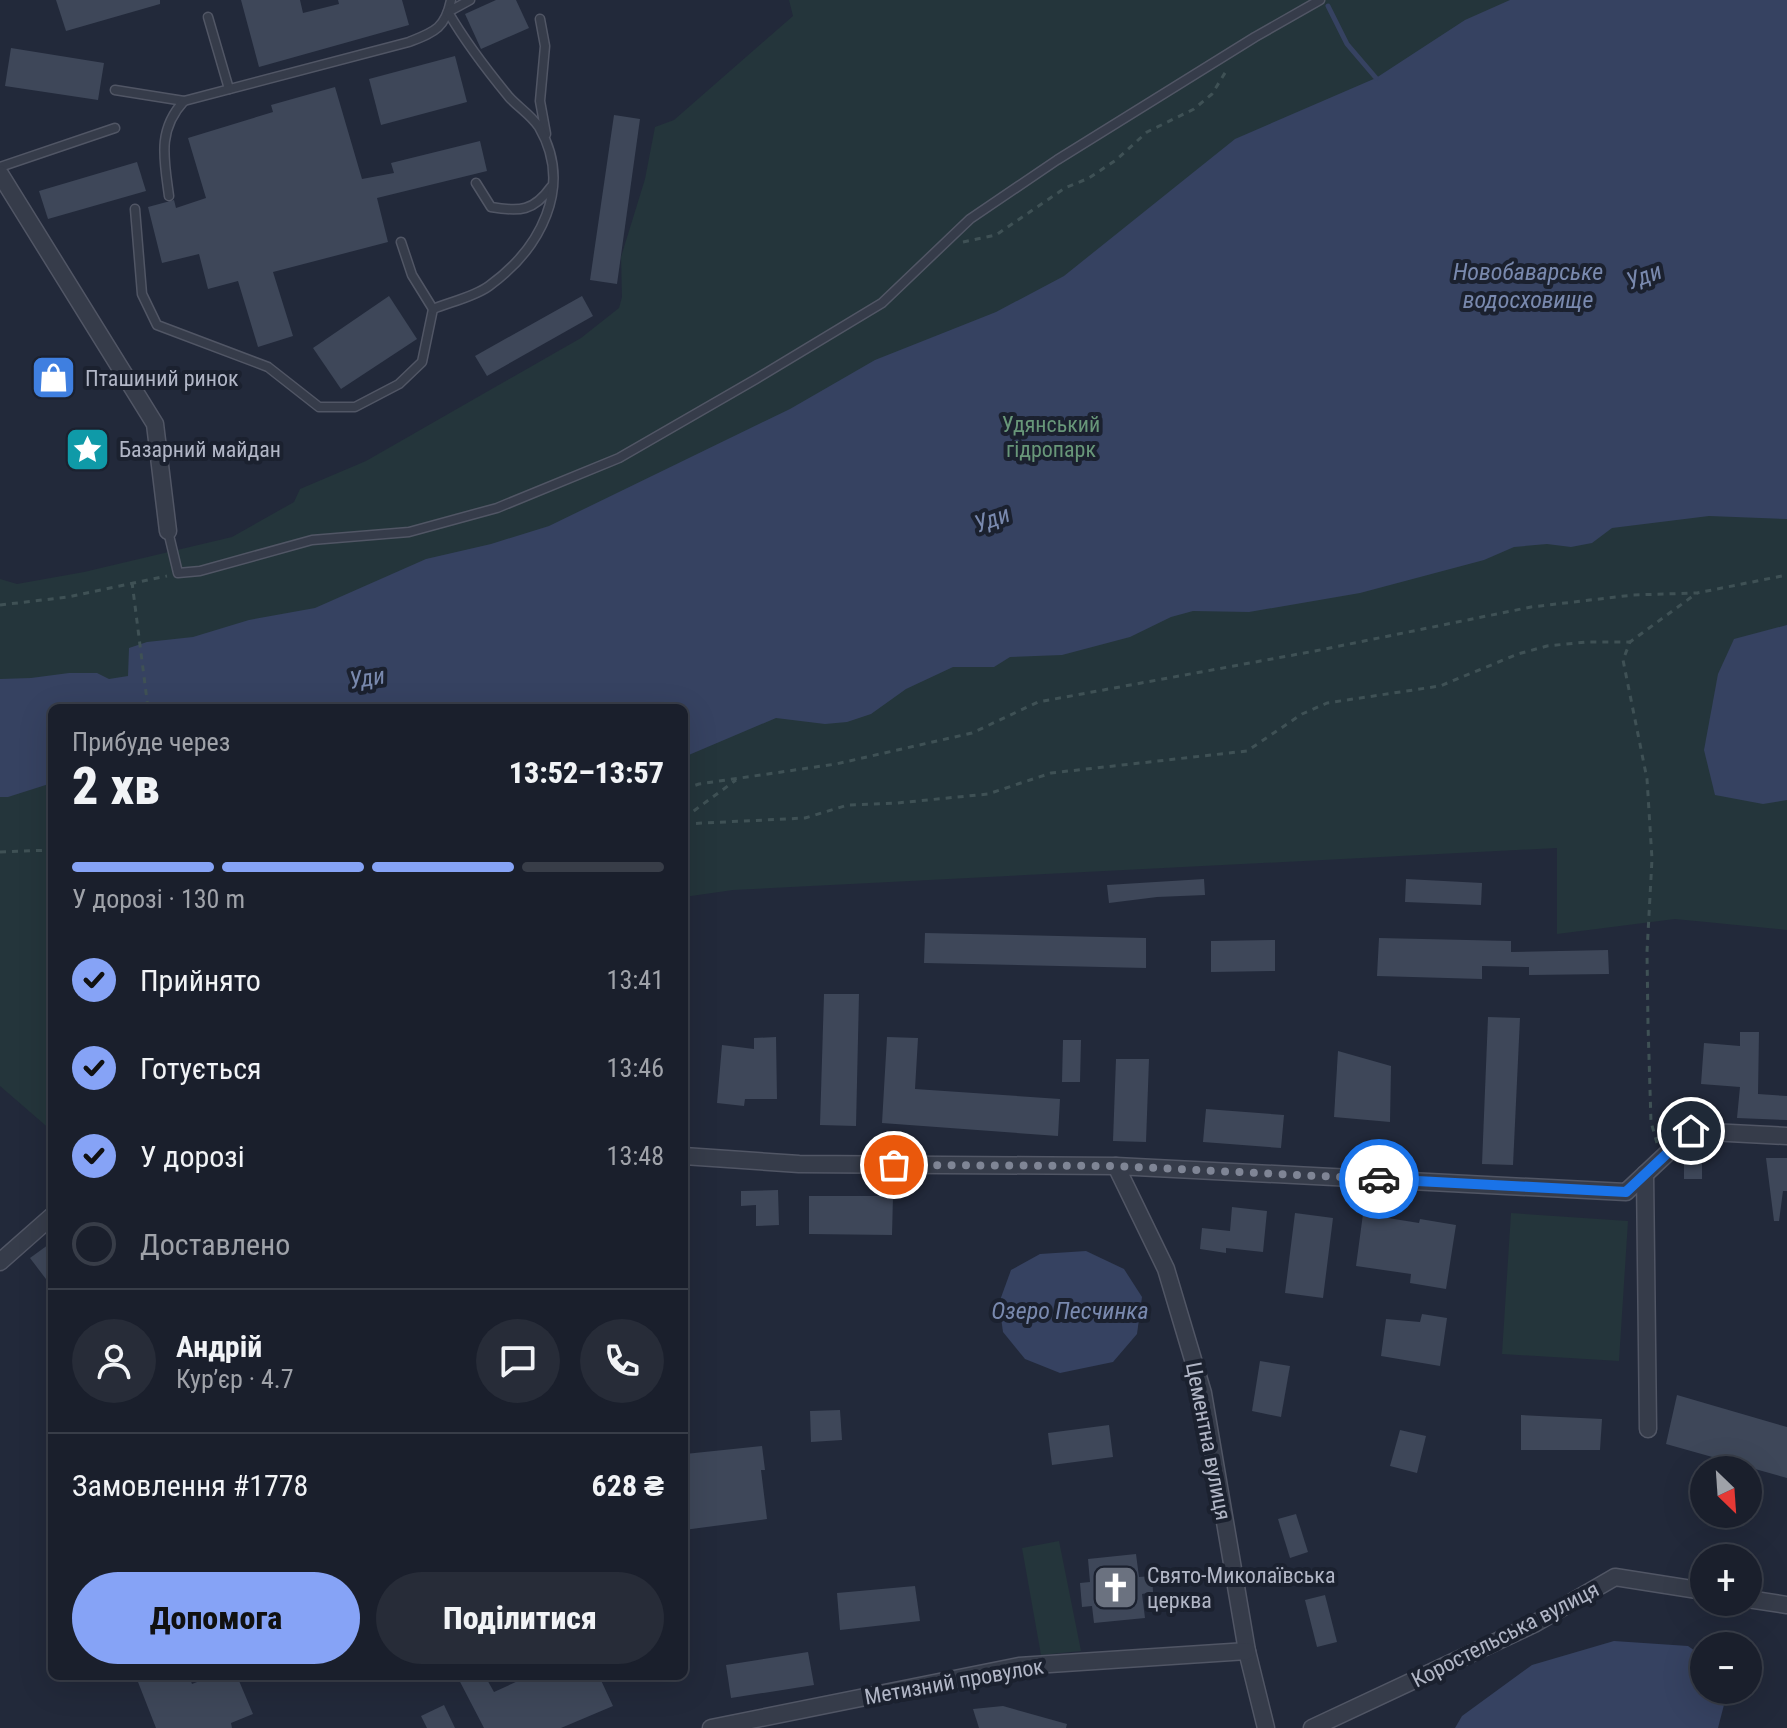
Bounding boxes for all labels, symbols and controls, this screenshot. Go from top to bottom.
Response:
water label: Уди [1622,257,1666,295]
water label: Новобаварське водосховище [1453,258,1603,314]
shop icon: Пташиний ринок [30,354,78,402]
place label: Пташиний ринок [85,366,239,391]
park label: Удянський гідропарк [1002,412,1100,462]
place icon: Базарний майдан [64,425,112,473]
place label: Базарний майдан [119,437,281,462]
water label: Уди [970,500,1014,538]
water label: Уди [347,661,387,695]
text: Прибуде через [72,727,230,757]
text: 13:52–13:57 [509,755,664,790]
text: 2 хв [72,756,160,817]
text: У дорозі · 130 m [72,884,245,914]
icon: check [72,958,116,1002]
text: Прийнято [140,963,261,998]
text: 13:41 [607,965,664,995]
icon: check [72,1046,116,1090]
text: Готується [140,1051,261,1086]
text: 13:46 [607,1053,664,1083]
pin [1657,1097,1725,1165]
icon: home [1669,1109,1713,1153]
pin [860,1131,928,1199]
icon: check [72,1134,116,1178]
text: У дорозі [140,1139,245,1174]
courier [1339,1139,1419,1219]
text: 13:48 [607,1141,664,1171]
icon: bag [872,1143,916,1187]
icon: car [1357,1157,1401,1201]
text: Доставлено [140,1227,290,1262]
water label: Озеро Песчинка [991,1297,1149,1325]
button: person [72,1319,156,1403]
button: chat [476,1319,560,1403]
button: phone [580,1319,664,1403]
text: Андрій [176,1329,262,1364]
street label: Цементна вулиця [1181,1360,1236,1522]
text: Кур’єр · 4.7 [176,1364,294,1394]
north arrow [1690,1456,1762,1528]
map controls [1690,1456,1762,1704]
text: Замовлення #1778 [72,1468,308,1503]
text: 628 ₴ [592,1468,664,1503]
button: + [1690,1544,1762,1616]
place label: Свято-Миколаївська церква [1147,1563,1335,1613]
church icon: Свято-Миколаївська церква [1092,1564,1140,1612]
button: Допомога [72,1572,360,1664]
button: Поділитися [376,1572,664,1664]
street label: Коростельська вулиця [1407,1576,1603,1693]
button: − [1690,1632,1762,1704]
street label: Метизний провулок [863,1653,1046,1710]

